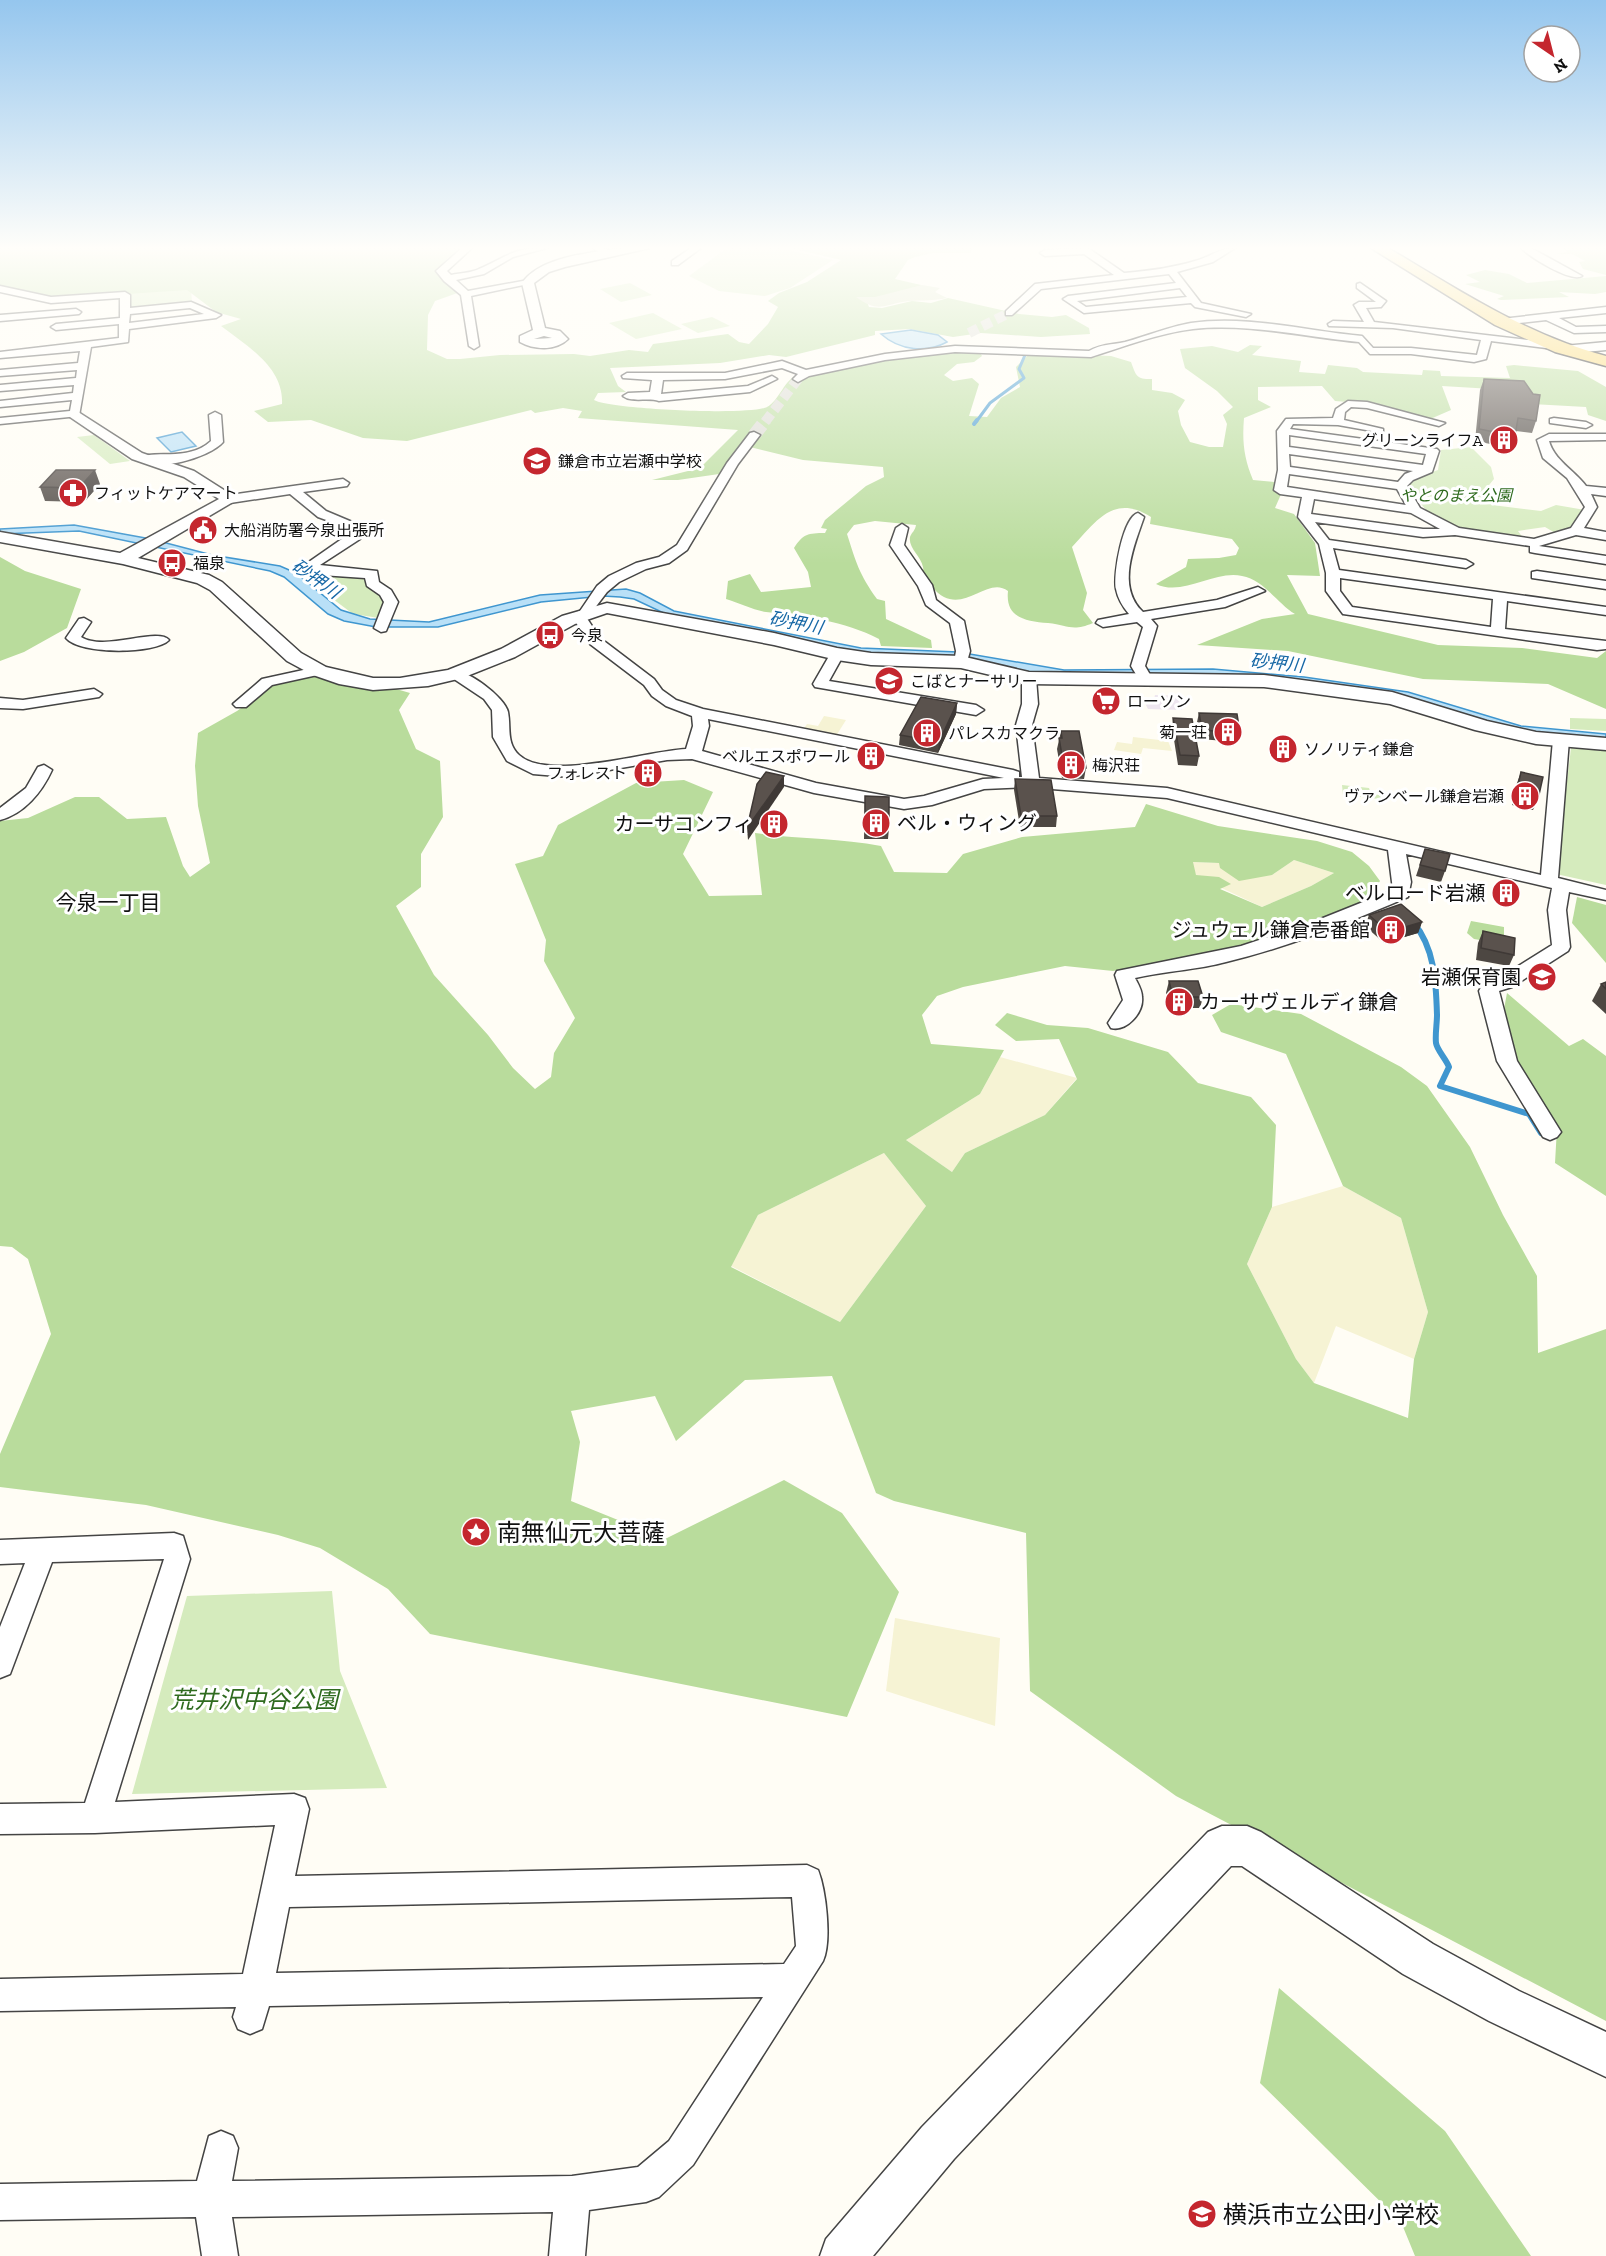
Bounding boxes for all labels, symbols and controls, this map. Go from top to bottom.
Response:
north arrow [1522,24,1582,84]
text: N [1550,55,1571,77]
building icon: グリーンライフA [1488,424,1520,456]
place label: グリーンライフA [1361,431,1484,450]
school or university icon: 鎌倉市立岩瀬中学校 [521,445,553,477]
place label: 鎌倉市立岩瀬中学校 [558,452,702,471]
pharmacy icon: フィットケアマート [57,477,89,509]
place label: フィットケアマート [94,484,238,503]
park label: やとのまえ公園 [1400,486,1514,505]
public building icon: 大船消防署今泉出張所 [187,514,219,546]
place label: 大船消防署今泉出張所 [224,521,384,540]
bus stop icon: 福泉 [156,547,188,579]
place label: 福泉 [193,554,225,573]
water label: 砂押川 [288,555,346,605]
water label: 砂押川 [767,607,827,639]
bus stop icon: 今泉 [534,619,566,651]
place label: 今泉 [571,626,603,645]
water label: 砂押川 [1249,649,1307,677]
school or university icon: こばとナーサリー [873,665,905,697]
place label: こばとナーサリー [910,672,1038,691]
supermarket icon: ローソン [1090,685,1122,717]
place label: ローソン [1127,692,1191,711]
building icon: 菊一荘 [1212,716,1244,748]
building icon: パレスカマクラ [911,717,943,749]
place label: 菊一荘 [1159,723,1207,742]
place label: パレスカマクラ [948,724,1060,743]
building icon: ソノリティ鎌倉 [1267,733,1299,765]
building icon: ベルエスポワール [855,740,887,772]
place label: ソノリティ鎌倉 [1304,740,1415,759]
place label: ベルエスポワール [722,747,850,766]
building icon: 梅沢荘 [1055,749,1087,781]
place label: 梅沢荘 [1092,756,1140,775]
building icon: フォレスト [632,757,664,789]
place label: フォレスト [547,764,627,783]
building icon: ヴァンベール鎌倉岩瀬 [1509,780,1541,812]
place label: ヴァンベール鎌倉岩瀬 [1344,787,1504,806]
building icon: ベル・ウィング [860,807,892,839]
building icon: カーサコンフィ [758,808,790,840]
place label: ベル・ウィング [897,811,1037,835]
place label: カーサコンフィ [614,812,753,836]
building icon: ベルロード岩瀬 [1490,877,1522,909]
place label: ベルロード岩瀬 [1345,881,1485,905]
district label: 今泉一丁目 [56,890,161,915]
building icon: ジュウェル鎌倉壱番館 [1375,914,1407,946]
place label: ジュウェル鎌倉壱番館 [1171,918,1370,942]
school or university icon: 岩瀬保育園 [1526,961,1558,993]
place label: 岩瀬保育園 [1421,965,1521,989]
building icon: カーサヴェルディ鎌倉 [1163,986,1195,1018]
place label: カーサヴェルディ鎌倉 [1200,990,1398,1014]
place icon: 南無仙元大菩薩 [460,1516,492,1548]
place label: 南無仙元大菩薩 [497,1518,665,1547]
park label: 荒井沢中谷公園 [170,1685,341,1714]
school or university icon: 横浜市立公田小学校 [1186,2198,1218,2230]
place label: 横浜市立公田小学校 [1223,2200,1439,2229]

